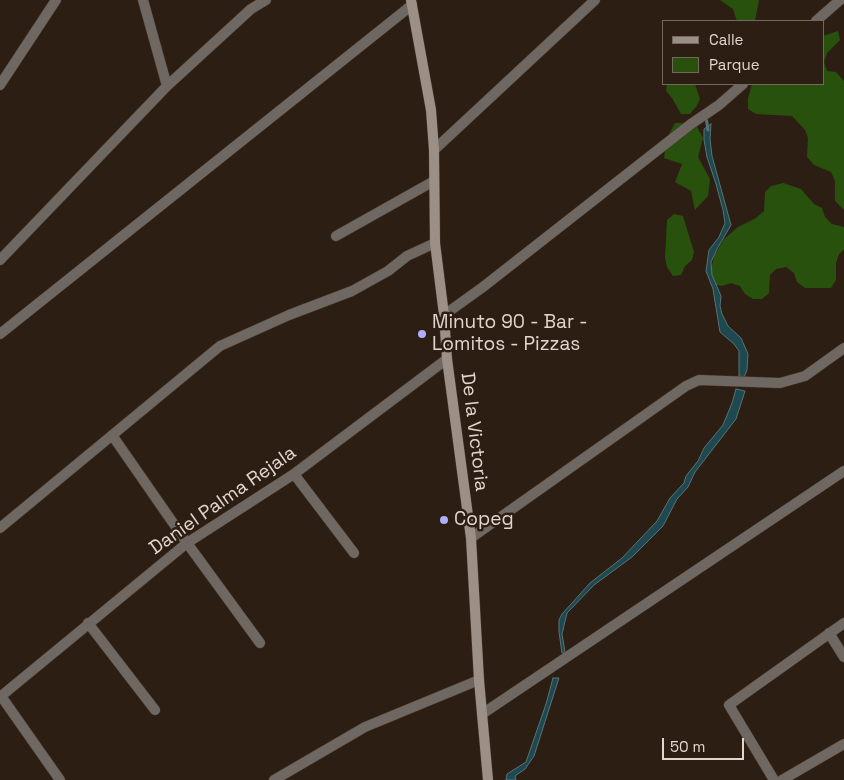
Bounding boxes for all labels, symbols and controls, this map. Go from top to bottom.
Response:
legend [662,20,824,85]
text: Calle [709,30,744,49]
text: Parque [709,55,760,74]
place label: Minuto 90 - Bar - Lomitos - Pizzas [432,312,588,356]
marker: Minuto 90 - Bar - Lomitos - Pizzas [416,328,428,340]
street label: De la Victoria [455,371,493,493]
street label: Daniel Palma Rejala [145,442,301,560]
place label: Copeg [454,509,514,531]
marker: Copeg [438,514,450,526]
scale bar [664,728,746,760]
text: 50 m [670,737,705,756]

